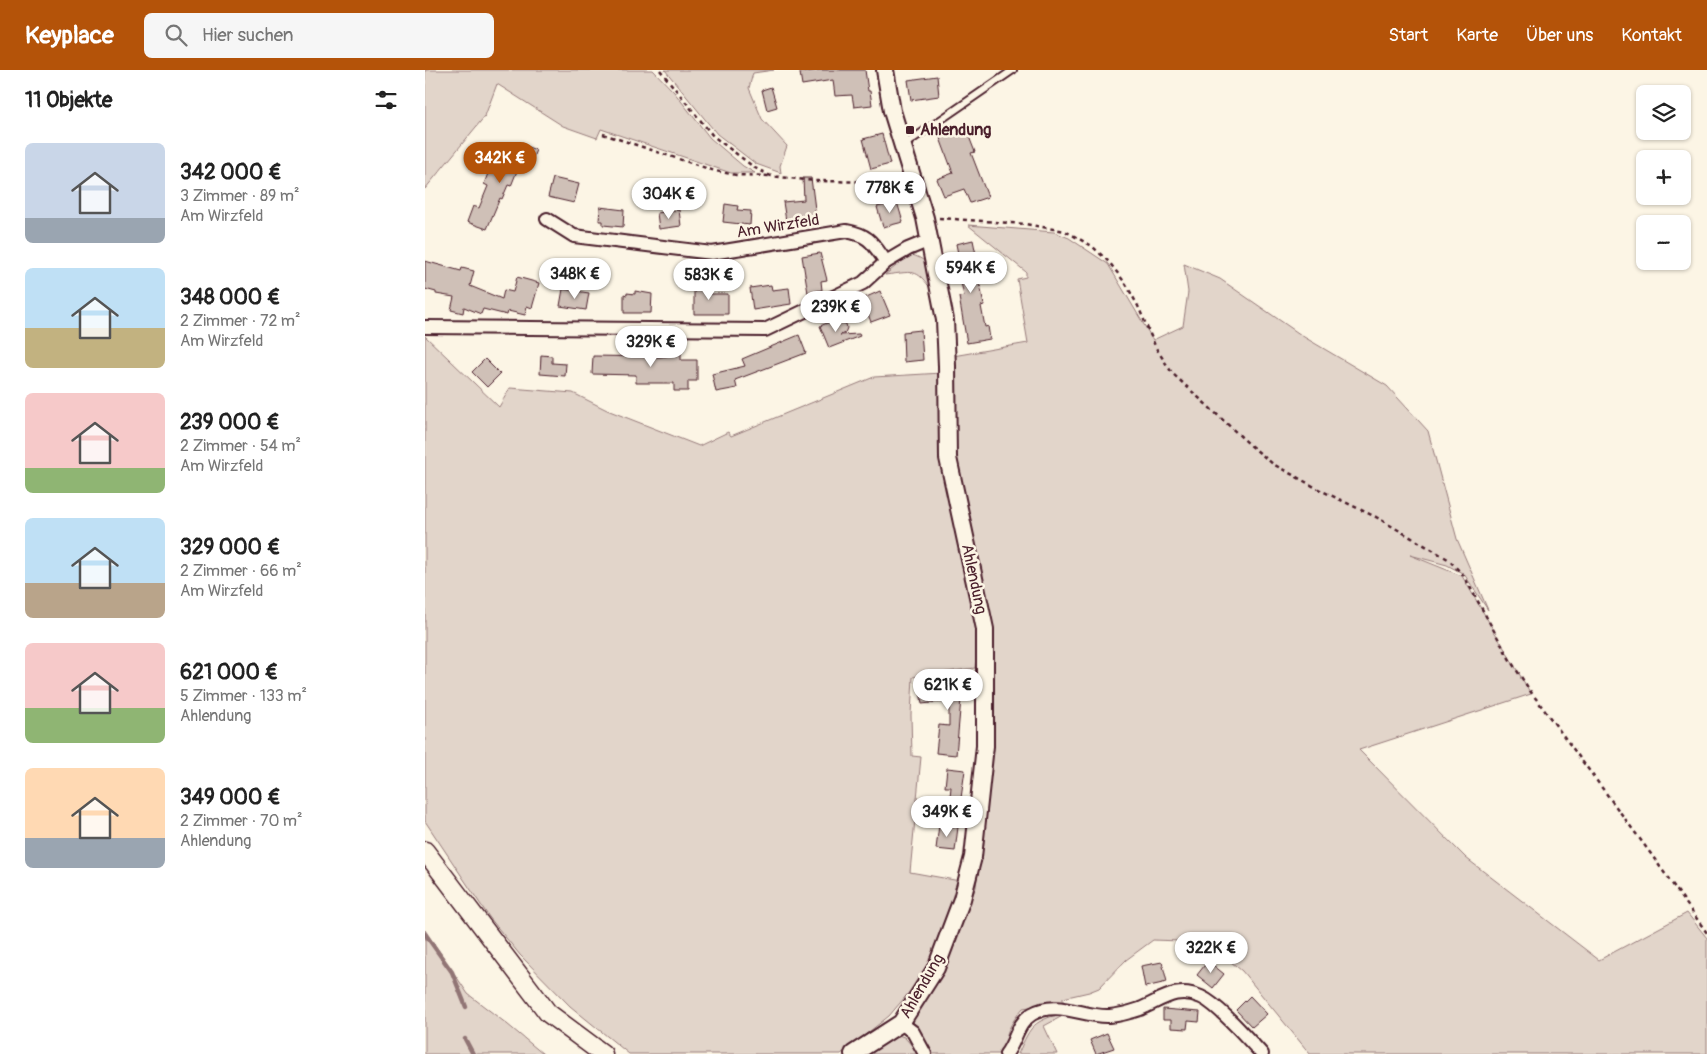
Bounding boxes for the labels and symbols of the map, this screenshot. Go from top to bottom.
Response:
place label: Ahlendung [920,120,991,140]
marker: Ahlendung [904,124,916,136]
pin: 342K € [459,142,541,184]
pin: 778K € [849,172,931,214]
pin: 304K € [628,178,710,220]
street label: Am Wirzfeld [735,210,821,242]
pin: 594K € [930,252,1012,294]
pin: 348K € [534,258,616,300]
pin: 583K € [668,258,750,301]
pin: 239K € [795,290,877,333]
pin: 329K € [610,326,692,368]
street label: Ahlendung [957,542,991,616]
pin: 621K € [907,668,989,711]
pin: 349K € [906,796,988,838]
pin: 322K € [1170,932,1252,974]
street label: Ahlendung [896,950,948,1022]

